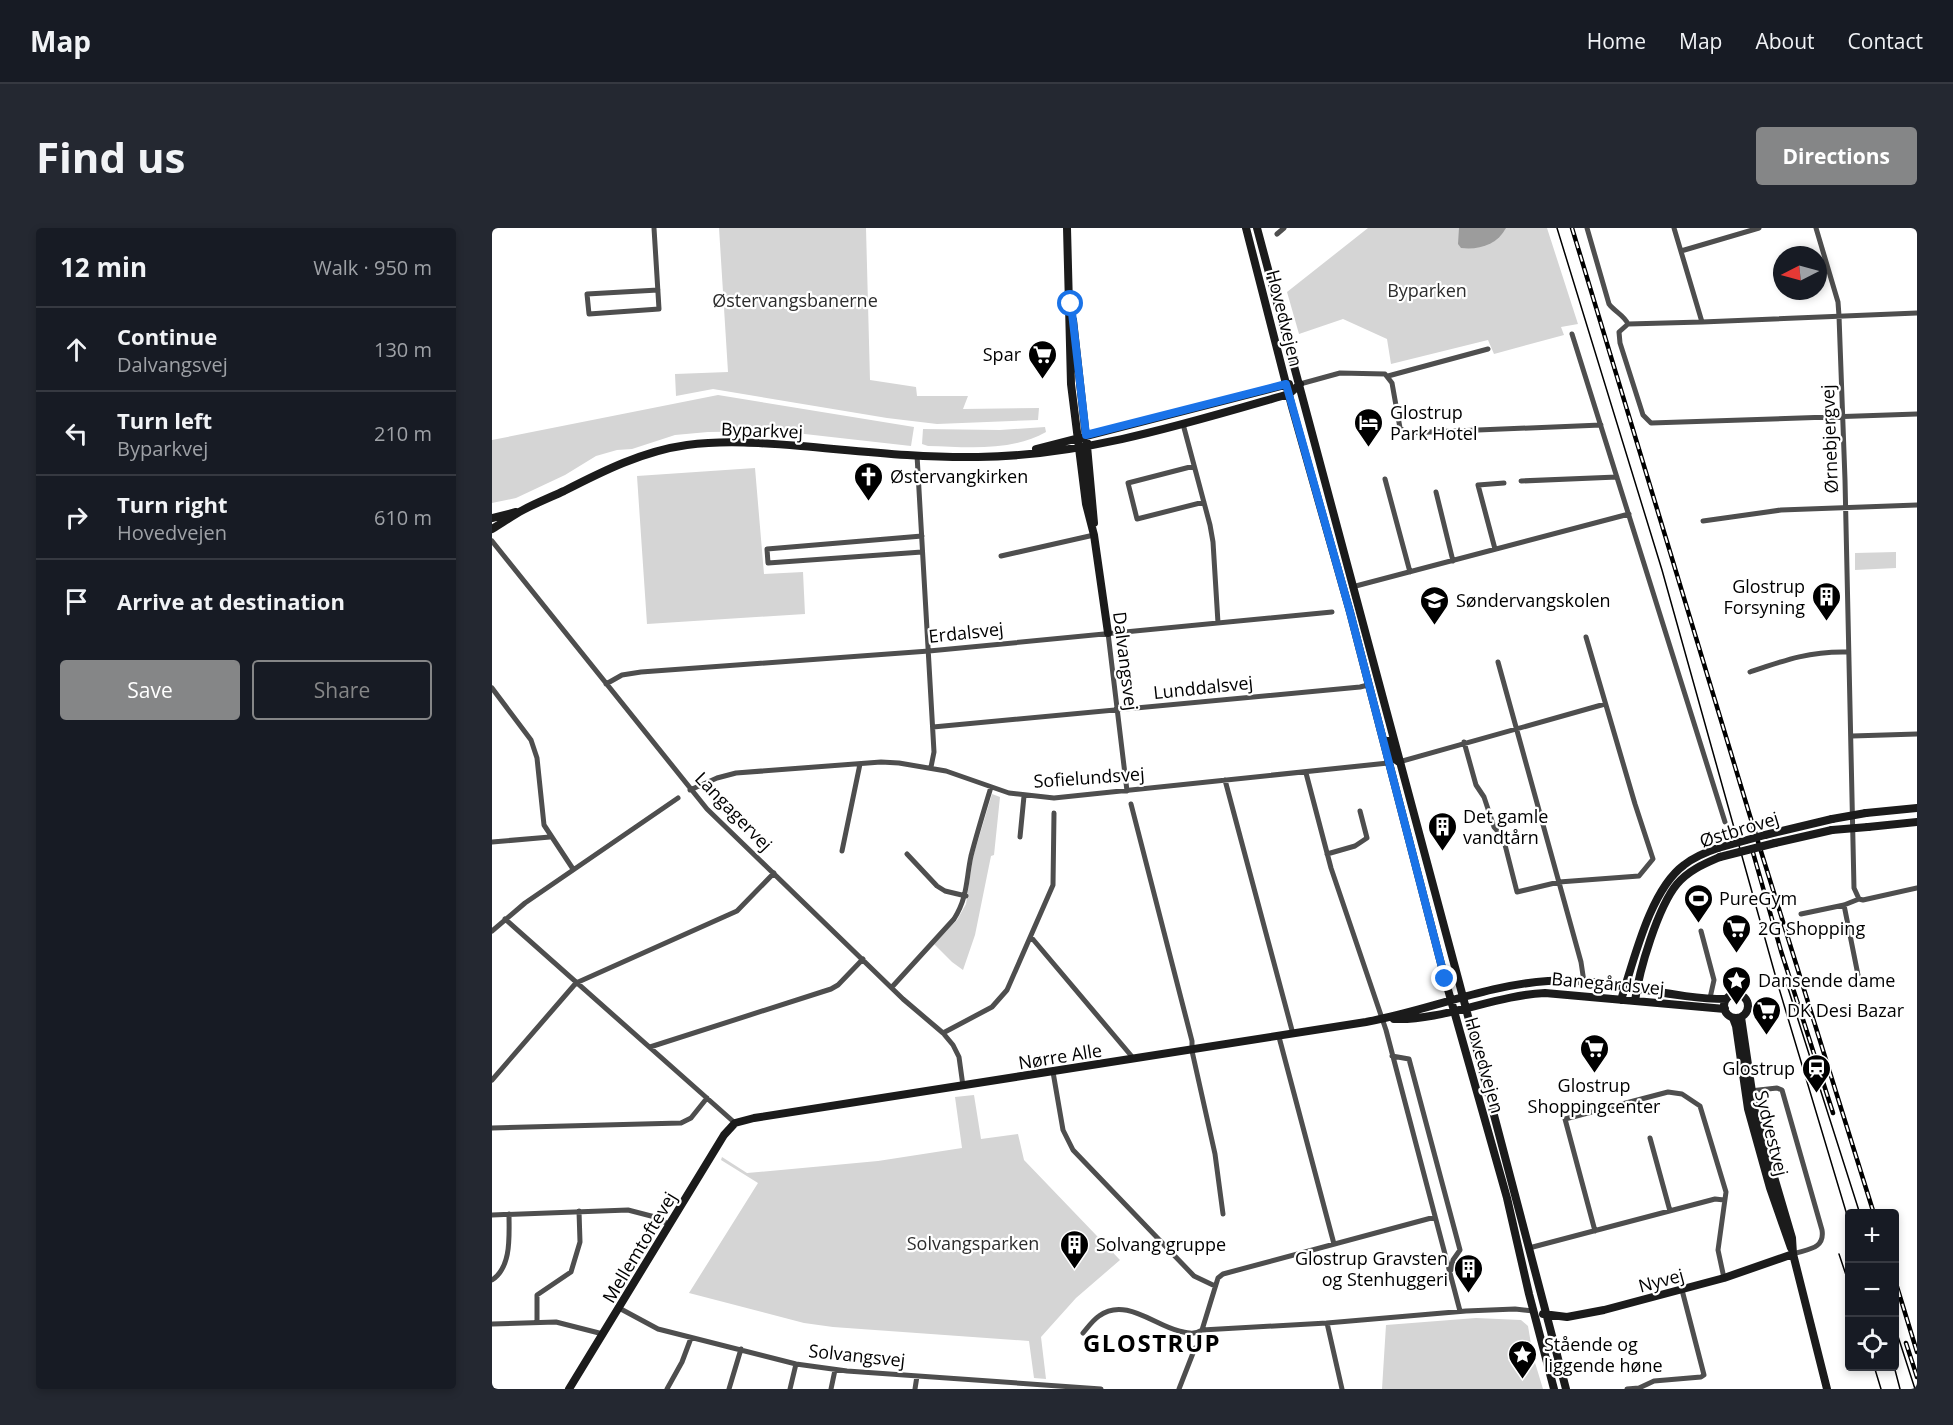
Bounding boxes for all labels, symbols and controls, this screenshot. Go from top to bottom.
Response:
text: Map [30,22,91,60]
text: Home [1587,27,1646,55]
text: Map [1679,27,1722,55]
text: About [1755,27,1815,55]
text: Contact [1848,27,1923,55]
button: Directions [1756,127,1917,185]
text: Find us [36,128,185,185]
north arrow [1773,246,1827,300]
text: 12 min [60,249,147,285]
text: Walk · 950 m [313,254,432,281]
street label: Hovedvejen [1261,267,1309,369]
park label: Byparken [1387,278,1467,302]
park label: Østervangsbanerne [712,288,878,312]
route start [1057,290,1083,316]
text: Continue [117,321,217,351]
icon: ahead [60,333,93,366]
text: 130 m [374,336,432,363]
supermarket icon: Spar [1026,338,1058,380]
place label: Spar [983,342,1022,366]
text: Dalvangsvej [117,351,228,378]
street label: Ørnebjergvej [1815,384,1843,494]
place label: Glostrup Park Hotel [1390,400,1478,445]
text: Turn left [117,405,212,435]
hotel icon: Glostrup Park Hotel [1353,406,1385,448]
icon: left [60,417,93,450]
street label: Byparkvej [721,417,803,443]
text: 210 m [374,420,432,447]
text: Byparkvej [117,435,208,462]
church icon: Østervangkirken [853,460,885,502]
place label: Østervangkirken [890,464,1028,488]
text: Turn right [117,489,228,519]
icon: right [60,501,93,534]
text: 610 m [374,504,432,531]
text: Hovedvejen [117,519,227,546]
place label: Glostrup Forsyning [1724,574,1805,619]
building icon: Glostrup Forsyning [1810,580,1842,622]
school or university icon: Søndervangskolen [1419,584,1451,626]
icon: arrive [60,585,93,618]
text: Arrive at destination [117,586,345,616]
place label: Søndervangskolen [1456,588,1611,612]
street label: Dalvangsvej [1108,610,1144,712]
street label: Erdalsvej [927,616,1005,648]
button: Save [60,660,240,720]
button: Share [252,660,432,720]
street label: Lunddalsvej [1152,670,1254,704]
street label: Sofielundsvej [1033,761,1145,793]
street label: Langagervej [690,766,778,856]
place label: Det gamle vandtårn [1463,804,1548,849]
street label: Østbrovej [1696,806,1782,852]
building icon: Det gamle vandtårn [1426,810,1458,852]
sports icon: PureGym [1682,882,1714,924]
place label: PureGym [1719,886,1797,910]
supermarket icon: 2G Shopping [1721,912,1753,954]
place label: 2G Shopping [1758,916,1865,940]
place icon: Dansende dame [1721,964,1753,1006]
route end [1431,965,1457,991]
street label: Banegårdsvej [1551,966,1665,1000]
place label: Dansende dame [1758,968,1895,992]
supermarket icon: DK Desi Bazar [1750,994,1782,1036]
place label: DK Desi Bazar [1787,998,1905,1022]
street label: Hovedvejen [1460,1014,1510,1116]
supermarket icon: Glostrup Shoppingcenter [1578,1032,1610,1074]
street label: Nørre Alle [1016,1038,1104,1074]
station icon: Glostrup [1800,1052,1832,1094]
place label: Glostrup [1722,1056,1795,1080]
place label: Glostrup Shoppingcenter [1528,1073,1661,1118]
street label: Sydvestvej [1750,1088,1794,1178]
street label: Mellemtoftevej [596,1187,682,1307]
map controls [1845,1209,1899,1371]
button: + [1845,1209,1899,1263]
building icon: Solvang gruppe [1059,1228,1091,1270]
park label: Solvangsparken [907,1231,1039,1255]
place label: Solvang gruppe [1096,1232,1226,1256]
place label: Glostrup Gravsten og Stenhuggeri [1295,1246,1448,1291]
building icon: Glostrup Gravsten og Stenhuggeri [1453,1252,1485,1294]
street label: Nyvej [1636,1262,1686,1298]
button: − [1845,1263,1899,1317]
button: locate [1845,1317,1899,1371]
district label: GLOSTRUP [1083,1326,1221,1359]
place label: Stående og liggende høne [1544,1332,1663,1377]
street label: Solvangsvej [807,1338,907,1372]
place icon: Stående og liggende høne [1507,1338,1539,1380]

